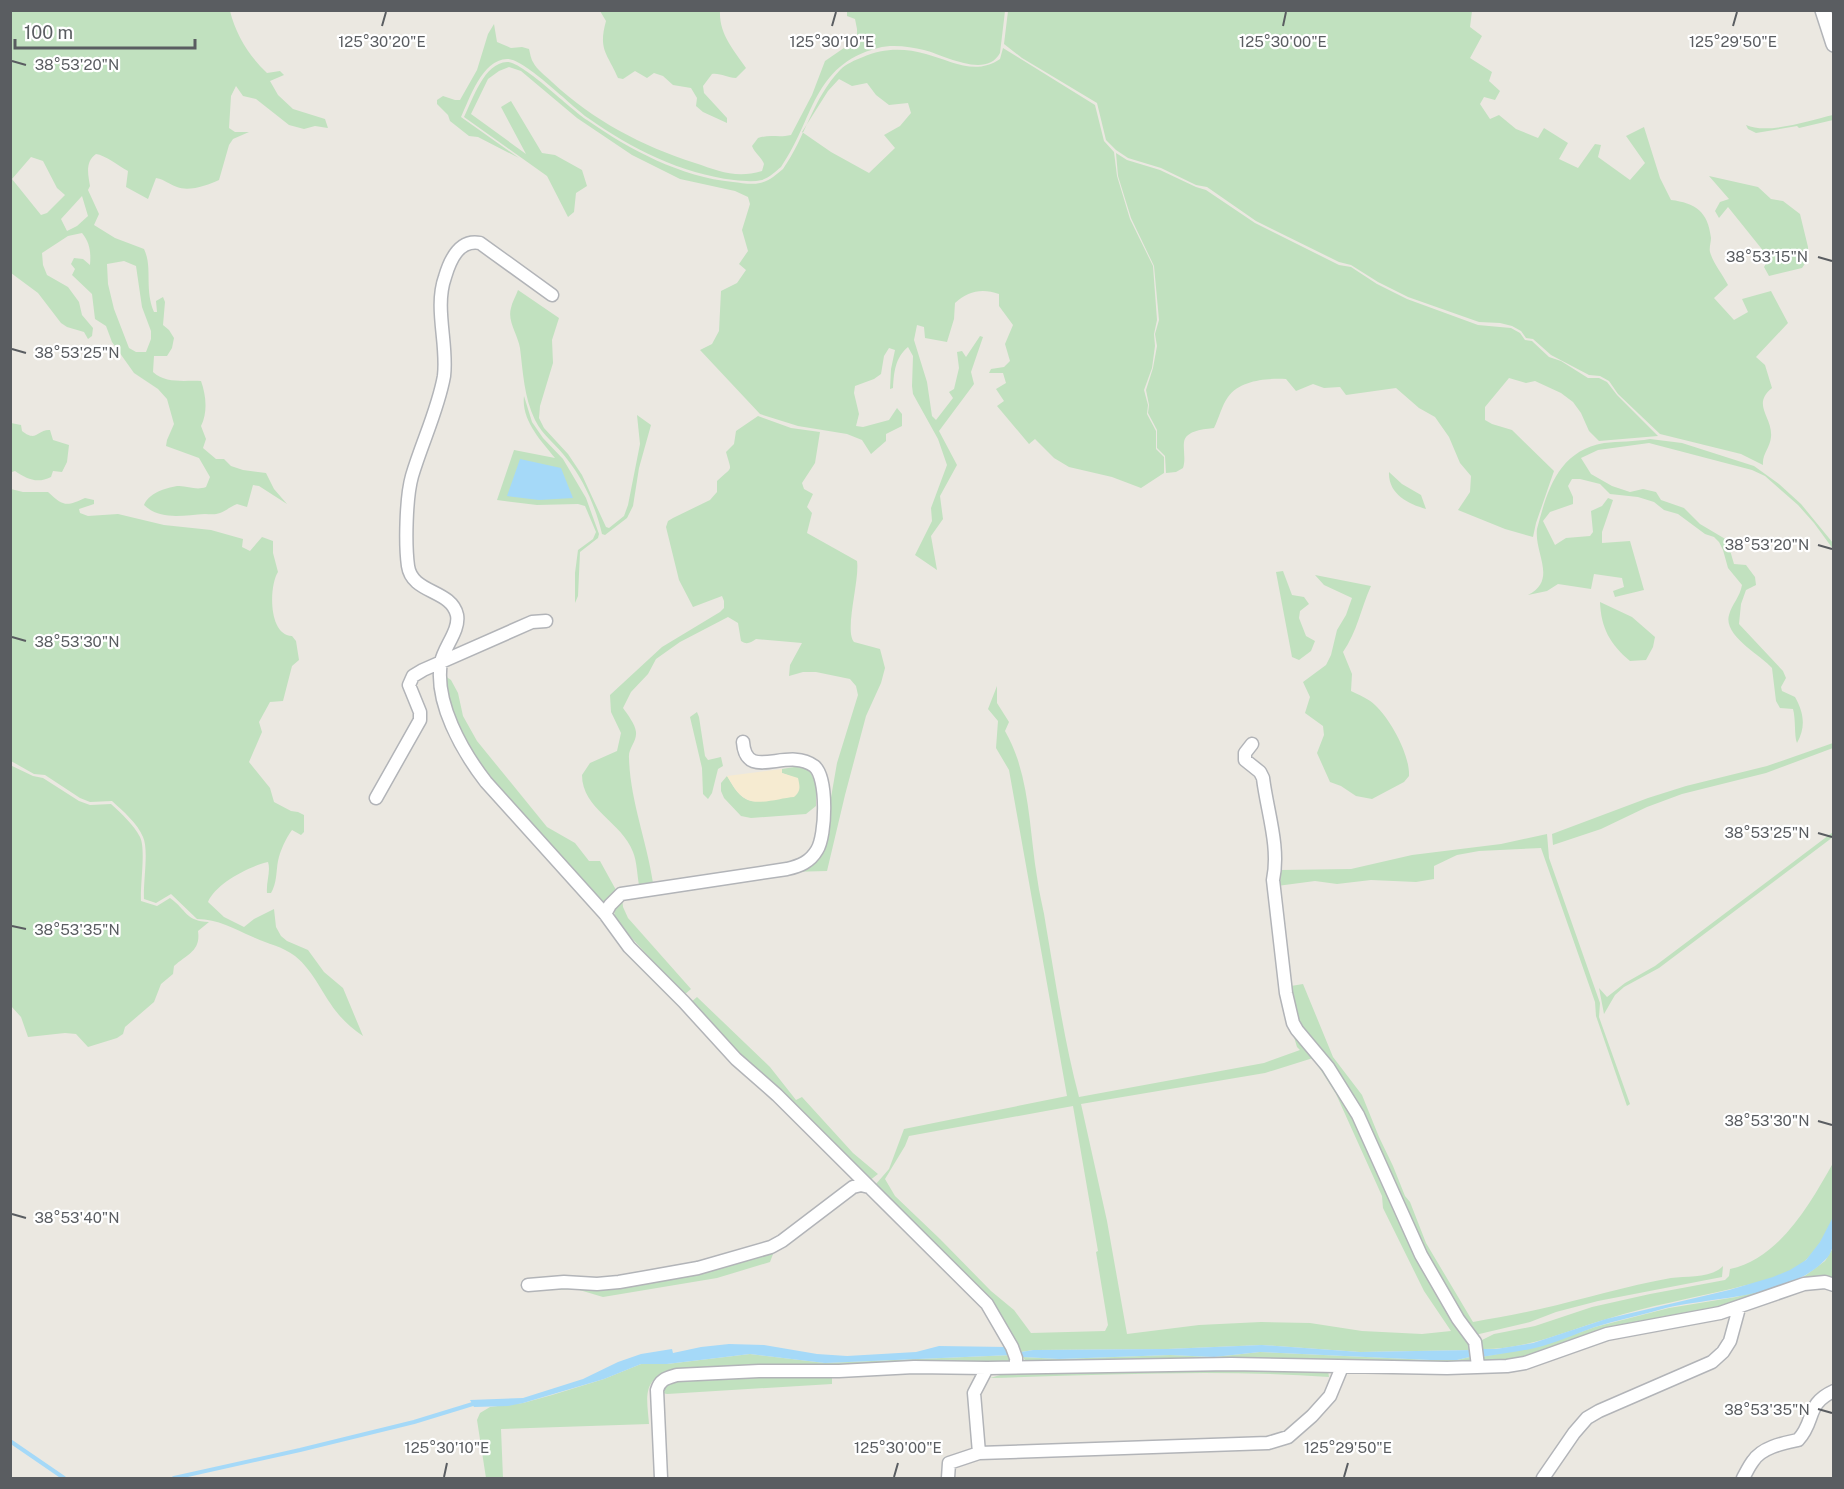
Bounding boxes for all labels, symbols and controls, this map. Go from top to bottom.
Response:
scale bar [15,12,195,50]
text: 100 m [24,22,73,43]
text: 125°30'20"E [338,33,426,50]
text: 125°30'10"E [790,33,874,50]
text: 125°30'00"E [1239,33,1327,50]
text: 125°29'50"E [1689,33,1777,50]
text: 38°53'20"N [35,56,119,73]
text: 38°53'15"N [1726,248,1808,265]
text: 38°53'25"N [34,344,120,361]
text: 38°53'20"N [1725,536,1809,553]
text: 38°53'30"N [34,633,120,650]
text: 38°53'25"N [1724,824,1810,841]
text: 38°53'35"N [34,921,120,938]
text: 38°53'30"N [1724,1112,1810,1129]
text: 38°53'40"N [34,1209,120,1226]
text: 38°53'35"N [1724,1401,1810,1418]
text: 125°30'10"E [405,1439,489,1456]
text: 125°30'00"E [854,1439,942,1456]
text: 125°29'50"E [1304,1439,1392,1456]

